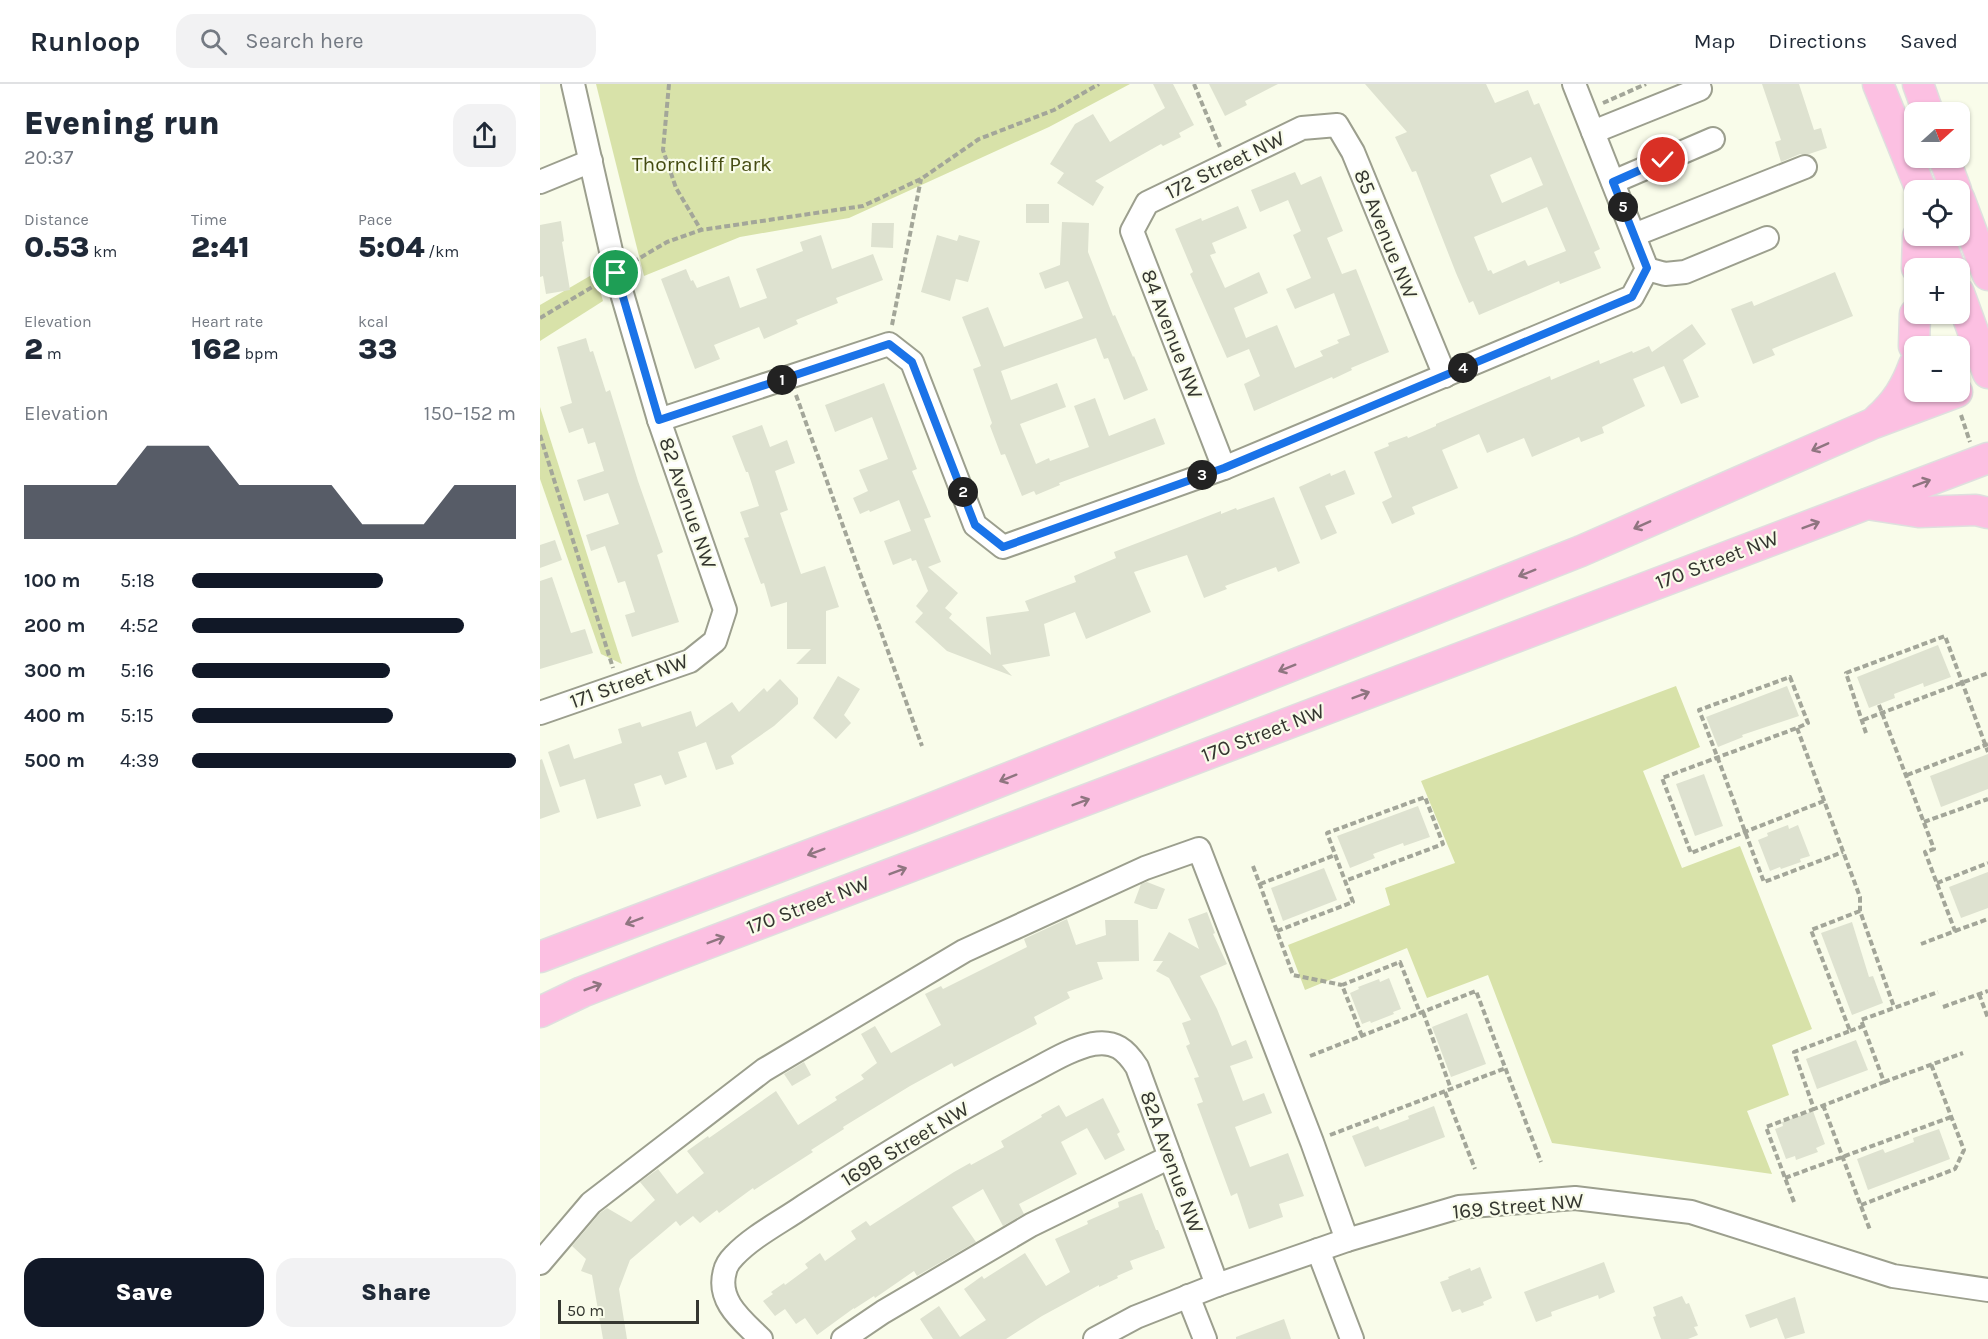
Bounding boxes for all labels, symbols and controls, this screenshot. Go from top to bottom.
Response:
search box [176,14,596,68]
text: Runloop [30,25,140,58]
icon: search [197,25,230,58]
text: Search here [245,28,364,54]
text: Map [1694,29,1735,53]
text: Directions [1768,29,1867,53]
text: Saved [1900,29,1958,53]
north arrow [1904,102,1970,168]
map controls [1904,102,1970,402]
text: Evening run [24,104,220,142]
button: share [453,104,516,167]
street label: 172 Street NW [1161,126,1289,204]
pin [1637,134,1688,185]
icon: check [1646,143,1679,176]
text: 20:37 [24,146,73,169]
park label: Thorncliff Park [632,152,772,176]
street label: 85 Avenue NW [1349,166,1423,302]
button: locate [1904,180,1970,246]
pin: 5 [1608,192,1638,222]
text: 5 [1618,197,1628,216]
text: Distance [24,210,89,229]
text: Time [191,210,227,229]
text: Pace [358,210,392,229]
text: 0.53 [24,229,89,265]
text: 2:41 [191,229,250,265]
text: 5:04 [358,229,425,265]
text: km [89,242,117,261]
text: /km [425,242,459,261]
pin [590,247,641,298]
icon: arrive [599,256,632,289]
button: + [1904,258,1970,324]
street label: 84 Avenue NW [1136,266,1208,402]
text: Elevation [24,312,92,331]
text: Heart rate [191,312,263,331]
text: kcal [358,312,389,331]
text: 2 [24,331,43,367]
text: 162 [191,331,241,367]
text: 33 [358,331,397,367]
button: − [1904,336,1970,402]
text: m [43,344,62,363]
text: bpm [241,344,278,363]
pin: 4 [1448,353,1478,383]
text: 4 [1458,358,1468,377]
pin: 1 [767,365,797,395]
text: 1 [779,370,785,389]
text: Elevation [24,402,109,425]
text: 150–152 m [424,402,516,425]
street label: 82 Avenue NW [654,434,722,572]
one-way arrow [1812,441,1830,453]
pin: 3 [1187,460,1217,490]
text: 3 [1197,465,1207,484]
pin: 2 [948,477,978,507]
one-way arrow [1912,477,1930,488]
text: 2 [958,482,968,501]
one-way arrow [1801,518,1820,529]
one-way arrow [1633,519,1651,531]
street label: 170 Street NW [1652,525,1782,595]
one-way arrow [1518,568,1537,579]
text: 100 m [24,569,80,592]
text: 5:18 [120,569,155,592]
text: 200 m [24,614,85,637]
text: 4:52 [120,614,159,637]
street label: 171 Street NW [566,648,692,714]
text: 300 m [24,659,86,682]
text: 5:16 [120,659,154,682]
one-way arrow [1278,663,1297,674]
one-way arrow [1351,689,1370,700]
street label: 170 Street NW [1198,698,1328,768]
text: 400 m [24,704,85,727]
text: 5:15 [120,704,154,727]
text: 500 m [24,749,85,772]
text: 4:39 [120,749,159,772]
one-way arrow [999,773,1018,784]
one-way arrow [1071,795,1090,806]
one-way arrow [807,848,826,859]
one-way arrow [889,865,907,876]
street label: 170 Street NW [743,870,873,940]
one-way arrow [625,917,644,928]
one-way arrow [706,934,725,945]
one-way arrow [583,981,602,992]
street label: 82A Avenue NW [1135,1088,1209,1236]
street label: 169B Street NW [837,1096,973,1192]
street label: 169 Street NW [1451,1188,1585,1224]
button: Save [24,1258,264,1327]
button: Share [276,1258,516,1327]
scale bar [558,1297,699,1324]
text: 50 m [567,1301,604,1320]

